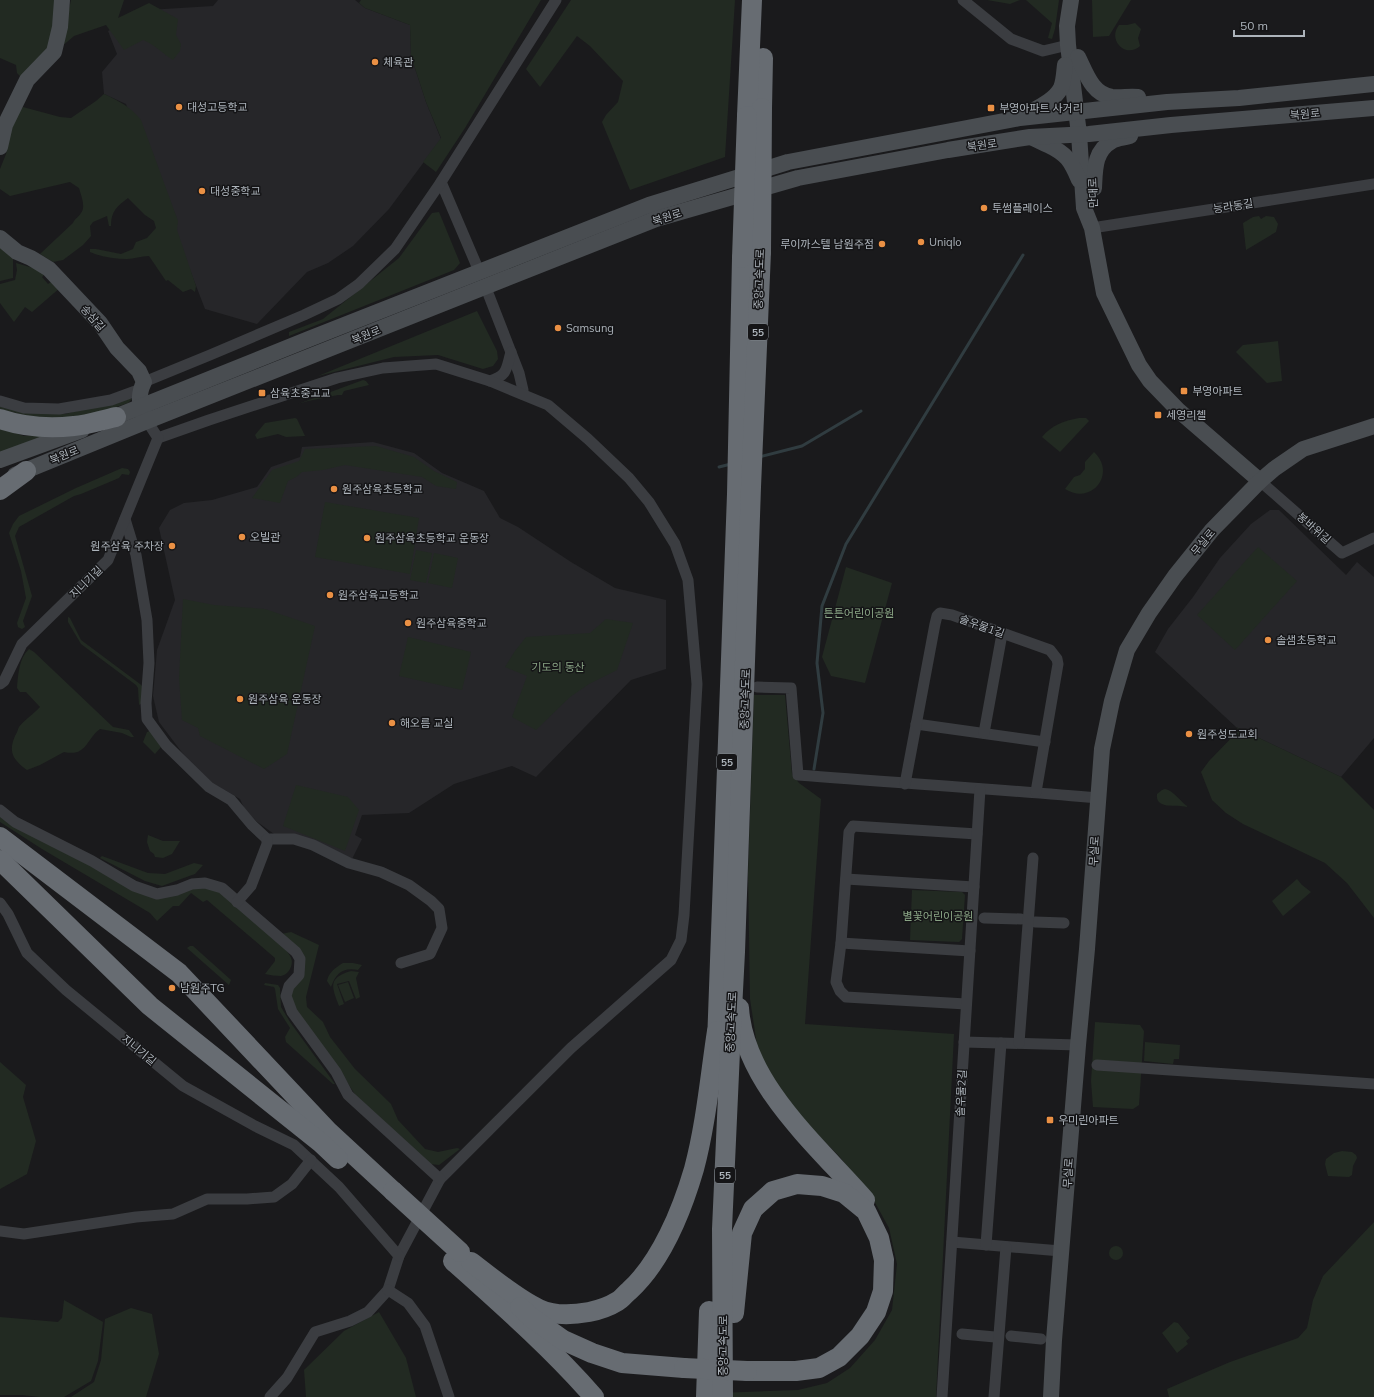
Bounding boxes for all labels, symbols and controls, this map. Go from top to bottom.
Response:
scale bar [1234,12,1304,38]
text: 50 m [1240,18,1268,33]
place label: 체육관 [383,55,413,69]
marker: 체육관 [370,57,380,67]
place label: 대성고등학교 [187,100,248,114]
place label: 부영아파트 사거리 [999,101,1083,115]
marker: 대성고등학교 [174,102,184,112]
marker: 부영아파트 사거리 [986,103,996,113]
street label: 북원로 [1289,106,1321,122]
street label: 북원로 [966,136,998,154]
street label: 만대로 [1085,178,1101,208]
place label: 대성중학교 [210,184,261,198]
marker: 대성중학교 [197,186,207,196]
street label: 능라동길 [1212,196,1254,216]
place label: 투썸플레이스 [992,201,1053,215]
marker: 투썸플레이스 [979,203,989,213]
street label: 북원로 [650,206,684,228]
place label: Uniqlo [929,235,962,249]
place label: 루이까스텔 남원주점 [780,237,874,251]
marker: Uniqlo [916,237,926,247]
marker: 루이까스텔 남원주점 [877,239,887,249]
street label: 중앙고속도로 [751,248,767,310]
street label: 송삼길 [78,302,108,334]
place label: Samsung [566,321,614,335]
street label: 북원로 [349,323,383,347]
marker: Samsung [553,323,563,333]
road number: 55 [748,324,768,340]
place label: 부영아파트 [1192,384,1243,398]
place label: 삼육초중고교 [270,386,331,400]
marker: 부영아파트 [1179,386,1189,396]
marker: 삼육초중고교 [257,388,267,398]
place label: 세영리첼 [1166,408,1206,422]
marker: 세영리첼 [1153,410,1163,420]
street label: 북원로 [47,443,81,467]
place label: 원주삼육초등학교 [342,482,423,496]
marker: 원주삼육초등학교 [329,484,339,494]
street label: 봉바위길 [1294,509,1334,547]
street label: 무실로 [1188,526,1218,558]
place label: 오빌관 [250,530,280,544]
place label: 원주삼육초등학교 운동장 [375,531,489,545]
marker: 오빌관 [237,532,247,542]
marker: 원주삼육초등학교 운동장 [362,533,372,543]
place label: 원주삼육 주차장 [90,539,164,553]
marker: 원주삼육 주차장 [167,541,177,551]
street label: 지니기길 [67,563,105,601]
place label: 원주삼육고등학교 [338,588,419,602]
marker: 원주삼육고등학교 [325,590,335,600]
park label: 튼튼어린이공원 [824,606,894,620]
street label: 솔우물1길 [957,611,1007,641]
place label: 원주삼육중학교 [416,616,487,630]
marker: 원주삼육중학교 [403,618,413,628]
place label: 솔샘초등학교 [1276,633,1337,647]
marker: 솔샘초등학교 [1263,635,1273,645]
park label: 기도의 동산 [531,660,585,674]
street label: 중앙고속도로 [737,668,753,730]
place label: 원주삼육 운동장 [248,692,322,706]
marker: 원주삼육 운동장 [235,694,245,704]
place label: 해오름 교실 [400,716,453,730]
marker: 해오름 교실 [387,718,397,728]
place label: 원주성도교회 [1197,727,1258,741]
marker: 원주성도교회 [1184,729,1194,739]
road number: 55 [717,754,737,770]
street label: 무실로 [1086,835,1102,867]
park label: 별꽃어린이공원 [903,909,973,923]
place label: 남원주TG [180,981,225,995]
marker: 남원주TG [167,983,177,993]
street label: 중앙고속도로 [722,991,740,1053]
street label: 지니기길 [119,1032,159,1068]
street label: 솔우물2길 [953,1069,969,1117]
place label: 우미린아파트 [1058,1113,1119,1127]
marker: 우미린아파트 [1045,1115,1055,1125]
street label: 무실로 [1060,1157,1076,1189]
road number: 55 [715,1167,735,1183]
street label: 중앙고속도로 [716,1316,730,1376]

